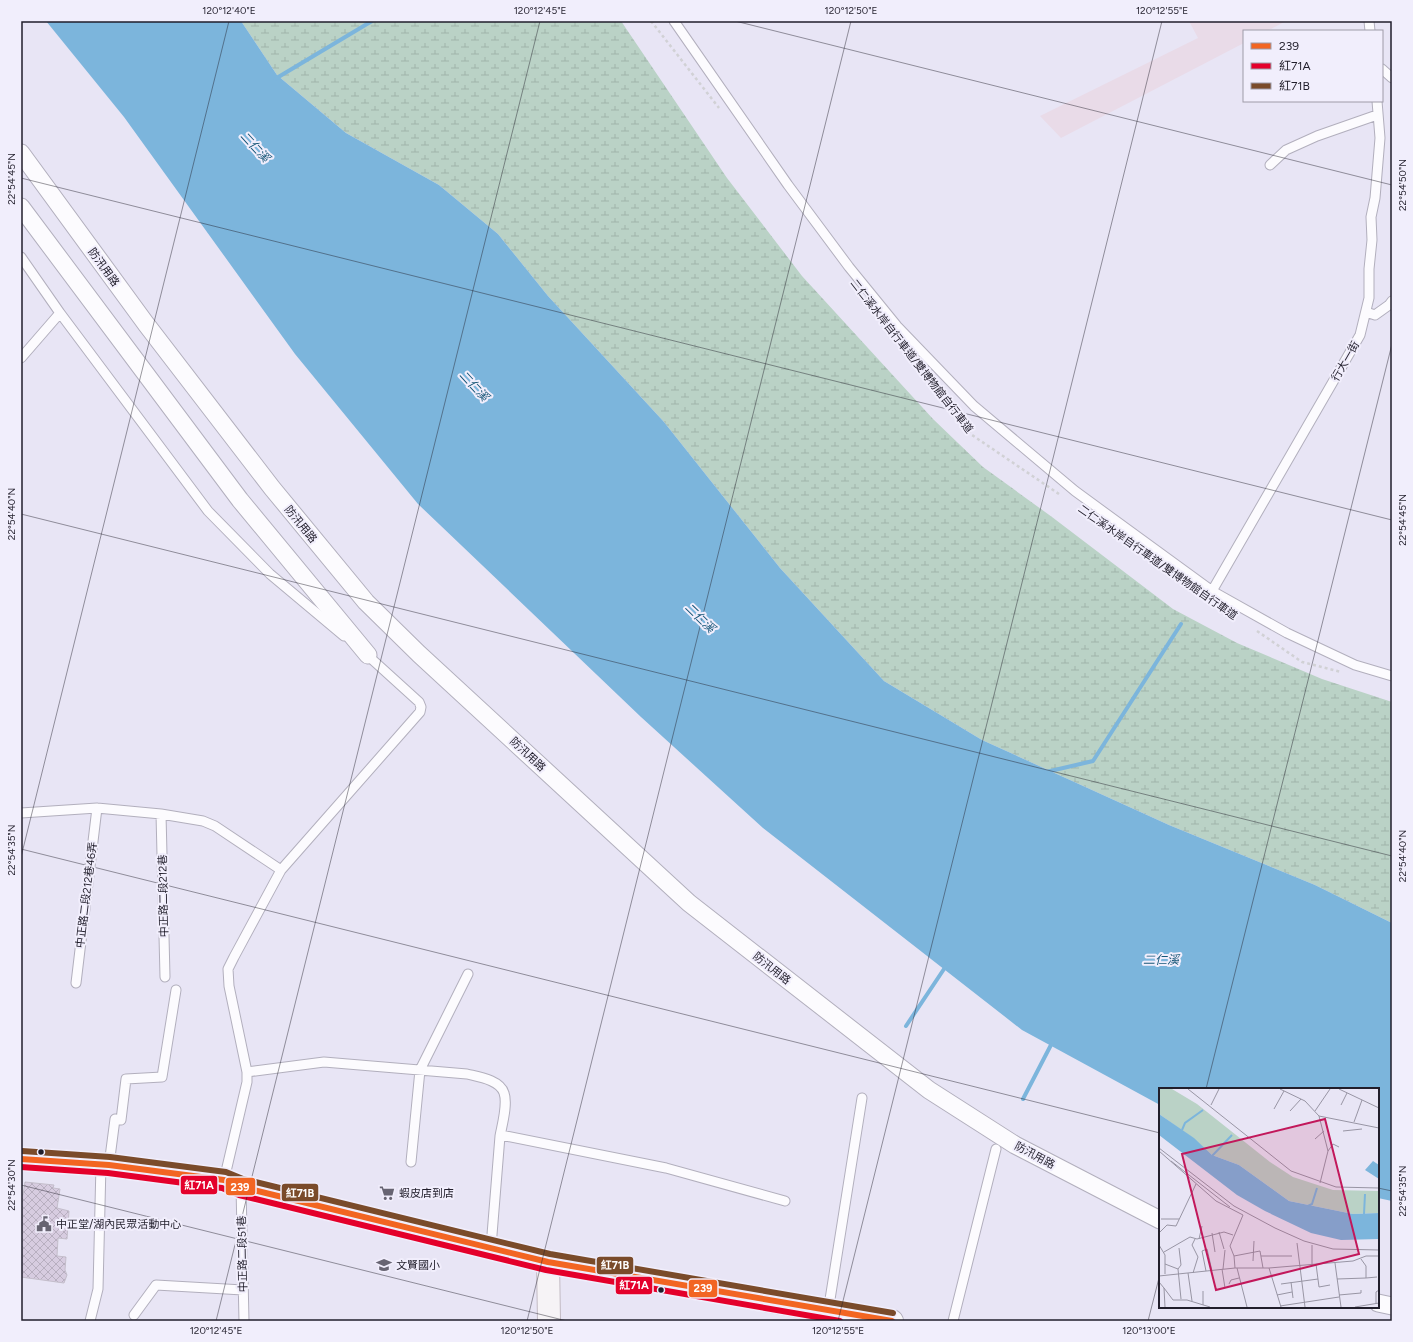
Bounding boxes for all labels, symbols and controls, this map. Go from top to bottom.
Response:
text: 120°12'40"E [202,4,256,17]
text: 120°12'45"E [514,4,566,17]
text: 120°12'50"E [825,4,877,17]
text: 120°12'55"E [1136,4,1188,17]
legend [1243,30,1383,102]
text: 239 [1279,39,1299,53]
text: 紅71A [1279,59,1311,73]
text: 紅71B [1279,79,1310,93]
water label: 二仁溪 [238,129,274,166]
text: 22°54'45"N [5,153,18,205]
text: 22°54'50"N [1396,159,1409,211]
street label: 防汛用路 [85,246,122,289]
street label: 二仁溪水岸自行車道/雙博物館自行車道 [848,277,976,436]
street label: 行大一街 [1329,339,1362,384]
water label: 二仁溪 [457,368,493,405]
text: 22°54'40"N [5,488,18,540]
text: 22°54'45"N [1396,494,1409,546]
street label: 二仁溪水岸自行車道/雙博物館自行車道 [1076,502,1240,623]
street label: 防汛用路 [282,503,320,546]
water label: 二仁溪 [682,600,719,637]
street label: 防汛用路 [507,735,548,774]
text: 22°54'35"N [5,825,18,875]
text: 22°54'40"N [1396,830,1409,882]
street label: 中正路二段212巷46弄 [74,841,99,949]
street label: 中正路二段212巷 [156,854,171,938]
street label: 防汛用路 [750,950,793,987]
water label: 二仁溪 [1143,953,1181,967]
inset map [1159,1088,1379,1308]
street label: 防汛用路 [1012,1139,1057,1172]
unlabelled marker [36,1147,46,1157]
text: 22°54'30"N [5,1159,18,1211]
text: 22°54'35"N [1396,1166,1409,1216]
line badge: 紅71A [180,1175,218,1195]
line badge: 239 [225,1177,256,1196]
text: 紅71A [184,1179,214,1192]
text: 239 [231,1181,249,1194]
line badge: 紅71B [281,1183,319,1202]
supermarket icon: 蝦皮店到店 [378,1184,396,1202]
text: 紅71B [286,1187,315,1200]
place label: 蝦皮店到店 [399,1187,454,1200]
public building icon: 中正堂/湖內民眾活動中心 [35,1215,53,1233]
street label: 中正路二段51巷 [235,1215,250,1293]
place label: 中正堂/湖內民眾活動中心 [56,1218,181,1231]
school or university icon: 文賢國小 [375,1256,393,1274]
line badge: 紅71B [596,1256,634,1275]
place label: 文賢國小 [396,1259,440,1272]
text: 紅71B [601,1259,630,1272]
line badge: 紅71A [615,1276,653,1295]
text: 紅71A [619,1279,649,1292]
line badge: 239 [688,1279,718,1298]
text: 239 [694,1282,712,1295]
unlabelled marker [656,1285,666,1295]
text: 120°12'45"E [190,1324,242,1337]
text: 120°12'50"E [501,1324,553,1337]
text: 120°12'55"E [812,1324,864,1337]
text: 120°13'00"E [1122,1324,1176,1337]

